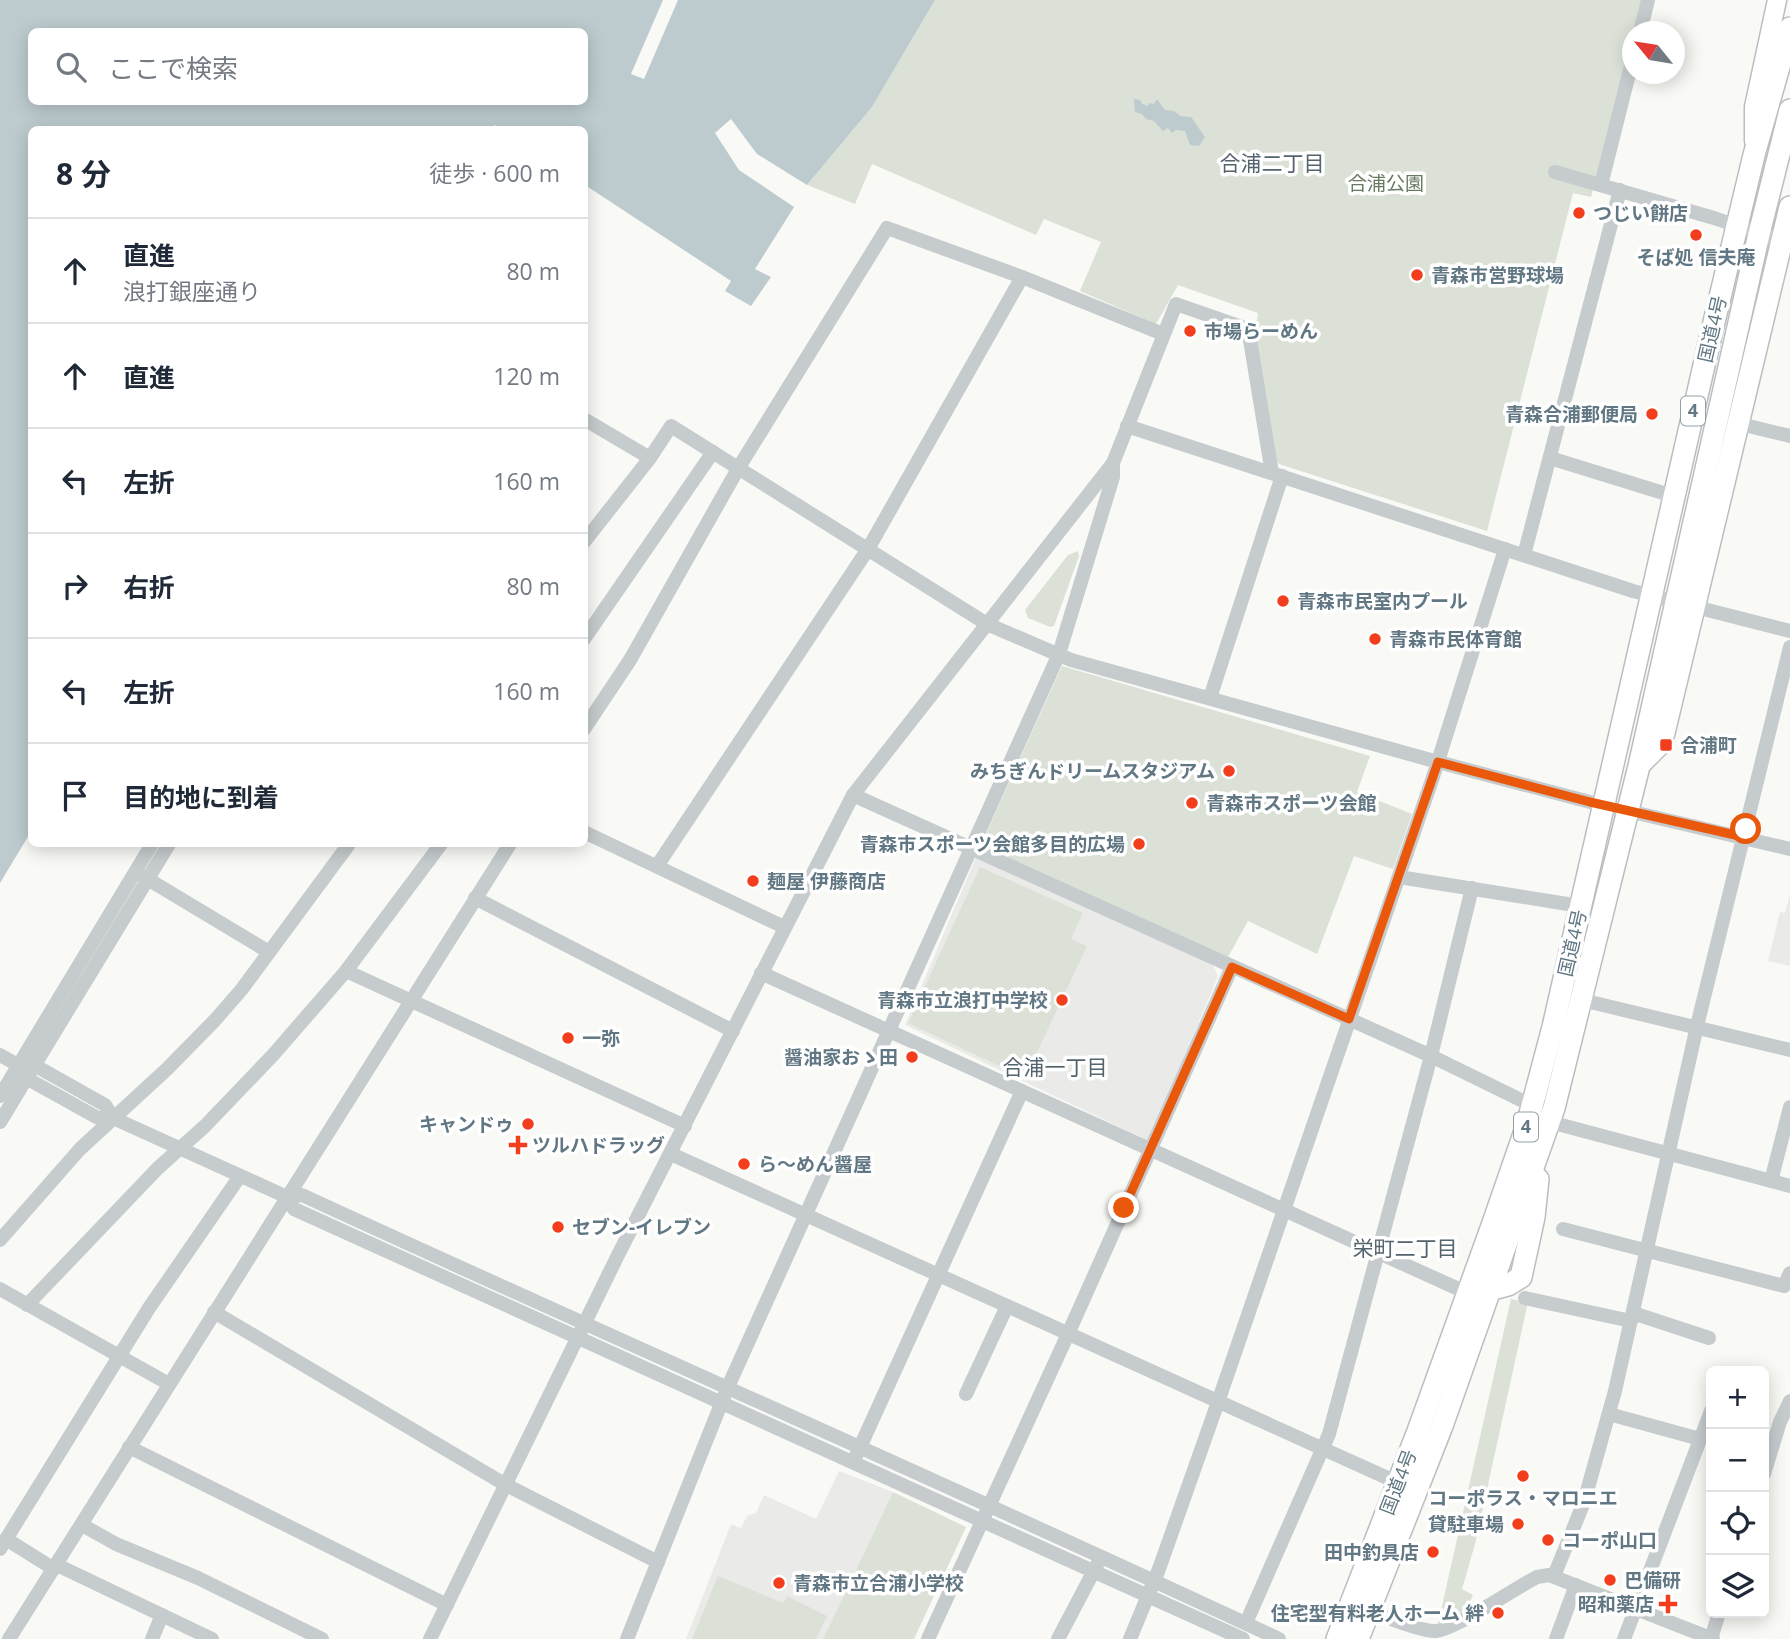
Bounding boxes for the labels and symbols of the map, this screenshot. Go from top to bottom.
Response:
north arrow [1622,21,1685,84]
district label: 合浦二丁目 [1220,149,1325,177]
park label: 合浦公園 [1348,170,1424,196]
place label: つじい餅店 [1593,200,1688,226]
marker: つじい餅店 [1571,205,1587,221]
marker: そば処 信夫庵 [1688,227,1704,243]
place label: そば処 信夫庵 [1637,244,1755,270]
place label: 青森市営野球場 [1431,262,1564,288]
marker: 青森市営野球場 [1409,267,1425,283]
street label: 国道4号 [1692,293,1732,365]
place label: 市場らーめん [1204,318,1318,344]
marker: 市場らーめん [1182,323,1198,339]
road number: 4 [1681,396,1705,426]
place label: 青森合浦郵便局 [1505,401,1638,427]
marker: 青森合浦郵便局 [1644,406,1660,422]
place label: 青森市民室内プール [1297,588,1468,614]
marker: 青森市民室内プール [1275,593,1291,609]
place label: 青森市民体育館 [1389,626,1522,652]
marker: 青森市民体育館 [1367,631,1383,647]
place label: 合浦町 [1680,732,1737,758]
marker: 合浦町 [1658,737,1674,753]
place label: みちぎんドリームスタジアム [970,758,1215,784]
marker: みちぎんドリームスタジアム [1221,763,1237,779]
place label: 青森市スポーツ会館 [1206,790,1377,816]
marker: 青森市スポーツ会館 [1184,795,1200,811]
route start [1730,813,1761,844]
place label: 青森市スポーツ会館多目的広場 [859,831,1125,857]
marker: 青森市スポーツ会館多目的広場 [1131,836,1147,852]
place label: 麺屋 伊藤商店 [767,868,886,894]
marker: 麺屋 伊藤商店 [745,873,761,889]
street label: 国道4号 [1552,907,1592,979]
place label: 青森市立浪打中学校 [877,987,1048,1013]
marker: 青森市立浪打中学校 [1054,992,1070,1008]
place label: 一弥 [582,1025,620,1051]
marker: 一弥 [560,1030,576,1046]
place label: 醤油家おゝ田 [784,1044,898,1070]
marker: 醤油家おゝ田 [904,1049,920,1065]
district label: 合浦一丁目 [1003,1053,1108,1081]
place label: キャンドゥ [419,1111,514,1137]
road number: 4 [1514,1112,1538,1142]
marker: キャンドゥ [520,1116,536,1132]
place label: ツルハドラッグ [532,1132,665,1158]
marker: ツルハドラッグ [510,1137,526,1153]
place label: ら～めん醤屋 [758,1151,872,1177]
marker: ら～めん醤屋 [736,1156,752,1172]
route end [1108,1192,1139,1223]
place label: セブン-イレブン [572,1214,711,1240]
marker: セブン-イレブン [550,1219,566,1235]
district label: 栄町二丁目 [1353,1234,1458,1262]
street label: 国道4号 [1374,1446,1422,1518]
marker: コーポラス・マロニエ [1515,1468,1531,1484]
place label: コーポラス・マロニエ [1428,1485,1618,1511]
place label: 貸駐車場 [1428,1511,1504,1537]
marker: 貸駐車場 [1510,1516,1526,1532]
place label: コーポ山口 [1562,1527,1657,1553]
marker: コーポ山口 [1540,1532,1556,1548]
place label: 田中釣具店 [1324,1539,1419,1565]
marker: 田中釣具店 [1425,1544,1441,1560]
place label: 巴備研 [1624,1567,1681,1593]
place label: 青森市立合浦小学校 [793,1570,964,1596]
marker: 巴備研 [1602,1572,1618,1588]
marker: 青森市立合浦小学校 [771,1575,787,1591]
place label: 昭和薬店 [1578,1591,1654,1617]
marker: 昭和薬店 [1660,1596,1676,1612]
place label: 住宅型有料老人ホーム 絆 [1271,1600,1484,1626]
marker: 住宅型有料老人ホーム 絆 [1490,1605,1506,1621]

